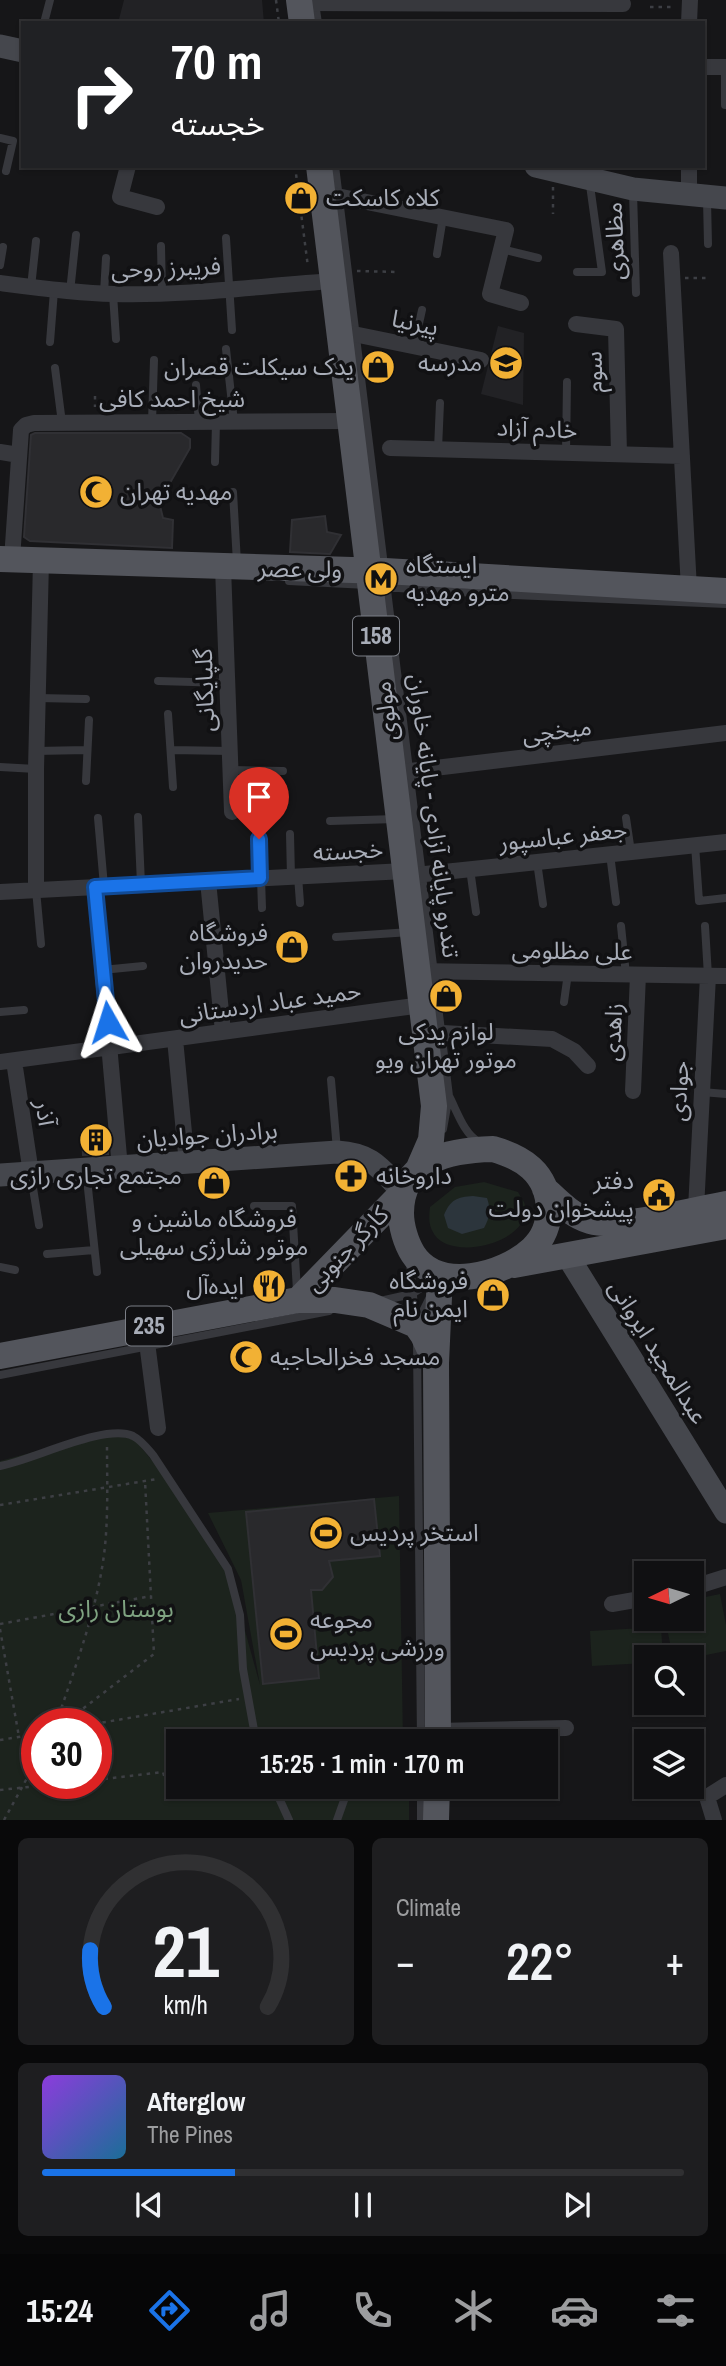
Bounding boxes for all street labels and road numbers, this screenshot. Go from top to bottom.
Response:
street label: مظاهری [597,201,631,281]
street label: فریبرز روحی [110,249,222,285]
street label: پیرنیا [389,301,442,343]
street label: سوم [576,351,613,393]
street label: شیخ احمد کافی [99,382,245,416]
street label: خادم آزاد [496,411,578,448]
street label: ولی عصر [257,551,343,585]
road number: 158 [353,616,399,656]
street label: گلپایگانی [187,647,222,732]
street label: تندرو پایانه آزادی - پایانه خاوران [401,672,468,960]
street label: مولوی [365,680,405,743]
street label: میخچی [520,710,593,750]
street label: جعفر عباسپور [496,812,629,858]
street label: خجسته [312,832,384,868]
street label: علی مظلومی [511,933,633,967]
street label: حمید عباد اردستانی [177,973,363,1031]
street label: زاهدی [594,1002,630,1062]
street label: جوادی [660,1060,696,1122]
street label: آذر [28,1097,64,1129]
street label: برادران جوادیان [135,1113,279,1155]
street label: کارگر جنوبی [297,1198,396,1298]
street label: عبدالمجید ایروانی [602,1273,716,1430]
road number: 235 [126,1306,172,1345]

